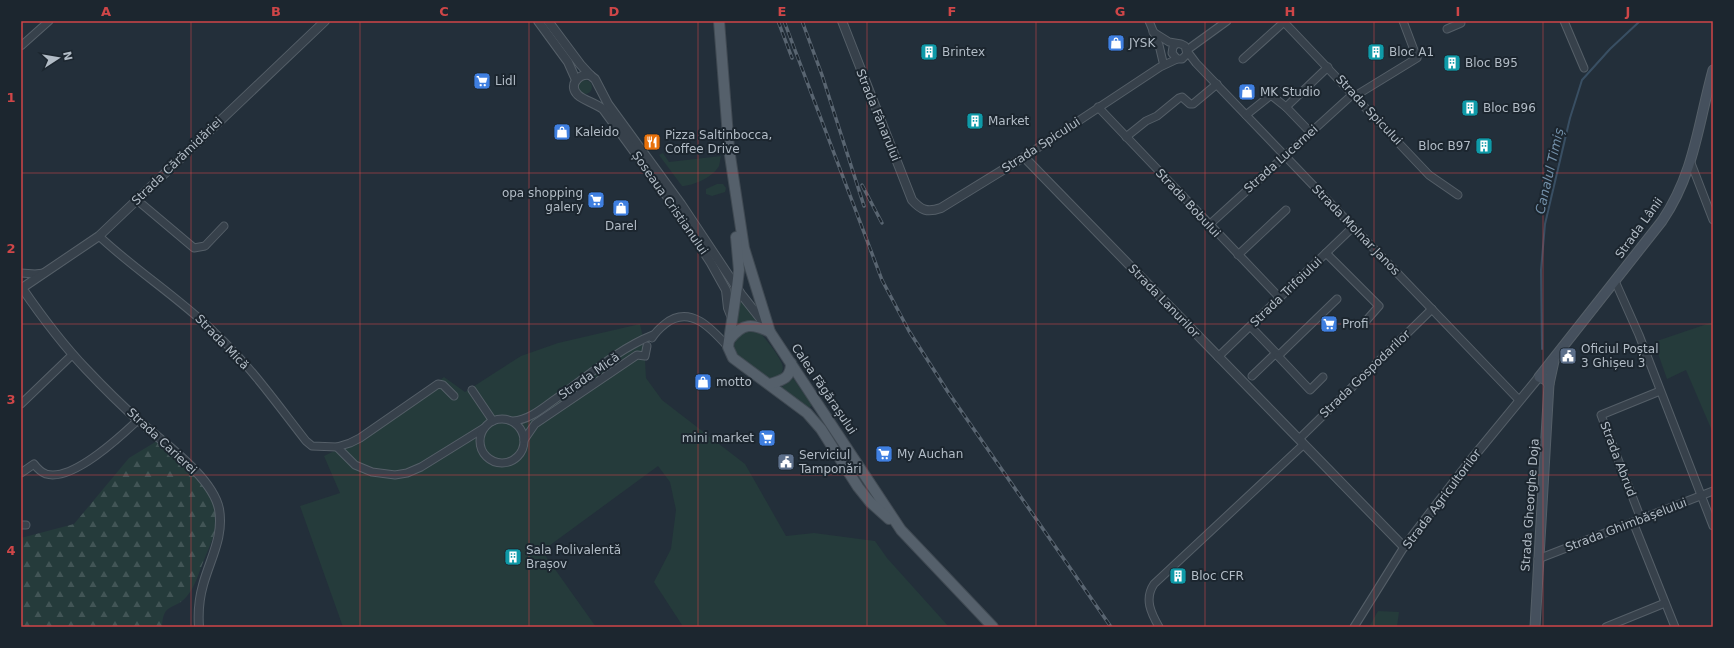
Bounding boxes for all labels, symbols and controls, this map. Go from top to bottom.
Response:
text: A [101,4,111,19]
text: B [271,4,281,19]
text: C [439,4,449,19]
text: D [609,4,620,19]
text: E [778,4,786,19]
text: F [948,4,956,19]
text: G [1115,4,1125,19]
text: H [1285,4,1295,19]
text: I [1456,4,1460,19]
text: J [1625,4,1630,19]
shop icon: JYSK [1106,33,1126,53]
place label: JYSK [1128,36,1156,50]
north arrow [38,38,78,78]
building icon: Brintex [919,42,939,62]
building icon: Bloc A1 [1366,42,1386,62]
place label: Brintex [942,45,985,59]
place label: Bloc A1 [1389,45,1434,59]
text: N [60,50,75,62]
building icon: Bloc B95 [1442,53,1462,73]
place label: Bloc B95 [1465,56,1518,70]
street label: Strada Fânarului [853,67,903,163]
supermarket icon: Lidl [472,71,492,91]
street label: Strada Spicului [1333,72,1405,148]
place label: Lidl [495,74,516,88]
shop icon: MK Studio [1237,82,1257,102]
place label: MK Studio [1260,85,1320,99]
text: 1 [6,90,16,105]
building icon: Bloc B96 [1460,98,1480,118]
place label: Bloc B96 [1483,101,1536,115]
building icon: Market [965,111,985,131]
street label: Strada Cărămidăriei [129,114,225,208]
place label: Market [988,114,1030,128]
street label: Strada Spicului [999,114,1083,176]
shop icon: Kaleido [552,122,572,142]
street label: Strada Lucernei [1241,122,1321,196]
place label: Kaleido [575,125,619,139]
water label: Canalul Timiș [1532,127,1567,215]
place label: Pizza Saltinbocca, Coffee Drive [665,128,772,156]
restaurant icon: Pizza Saltinbocca, Coffee Drive [642,132,662,152]
building icon: Bloc B97 [1474,136,1494,156]
place label: Bloc B97 [1418,139,1471,153]
street label: Șoseaua Cristianului [629,149,711,257]
street label: Strada Bobului [1153,166,1223,240]
street label: Strada Molnar Janos [1309,182,1403,278]
place label: opa shopping galery [502,186,583,214]
supermarket icon: opa shopping galery [586,190,606,210]
street label: Strada Lânii [1612,195,1666,261]
shop icon: Darel [611,198,631,218]
place label: Darel [605,219,637,233]
text: 2 [6,241,16,256]
street label: Strada Trifoiului [1247,254,1325,330]
street label: Strada Lanurilor [1125,261,1203,341]
street label: Strada Mică [192,312,252,372]
supermarket icon: Profi [1319,314,1339,334]
place label: Profi [1342,317,1369,331]
street label: Strada Gospodarilor [1317,327,1413,421]
street label: Calea Făgărașului [789,341,859,437]
place label: Oficiul Poștal 3 Ghișeu 3 [1581,342,1658,370]
public building icon: Oficiul Poștal 3 Ghișeu 3 [1558,346,1578,366]
street label: Strada Mică [556,350,622,402]
shop icon: motto [693,372,713,392]
place label: motto [716,375,752,389]
text: 3 [6,392,16,407]
street label: Strada Carierei [124,405,200,477]
street label: Strada Abrud [1597,419,1639,499]
supermarket icon: mini market [757,428,777,448]
place label: mini market [682,431,754,445]
street label: Strada Gheorghe Doja [1518,438,1542,572]
supermarket icon: My Auchan [874,444,894,464]
street label: Strada Agricultorilor [1400,446,1484,552]
place label: My Auchan [897,447,963,461]
place label: Serviciul Tamponări [798,448,862,476]
public building icon: Serviciul Tamponări [776,452,796,472]
street label: Strada Ghimbășelului [1563,495,1689,555]
text: 4 [6,543,16,558]
place label: Sala Polivalentă Brașov [526,543,621,571]
building icon: Sala Polivalentă Brașov [503,547,523,567]
building icon: Bloc CFR [1168,566,1188,586]
place label: Bloc CFR [1191,569,1244,583]

